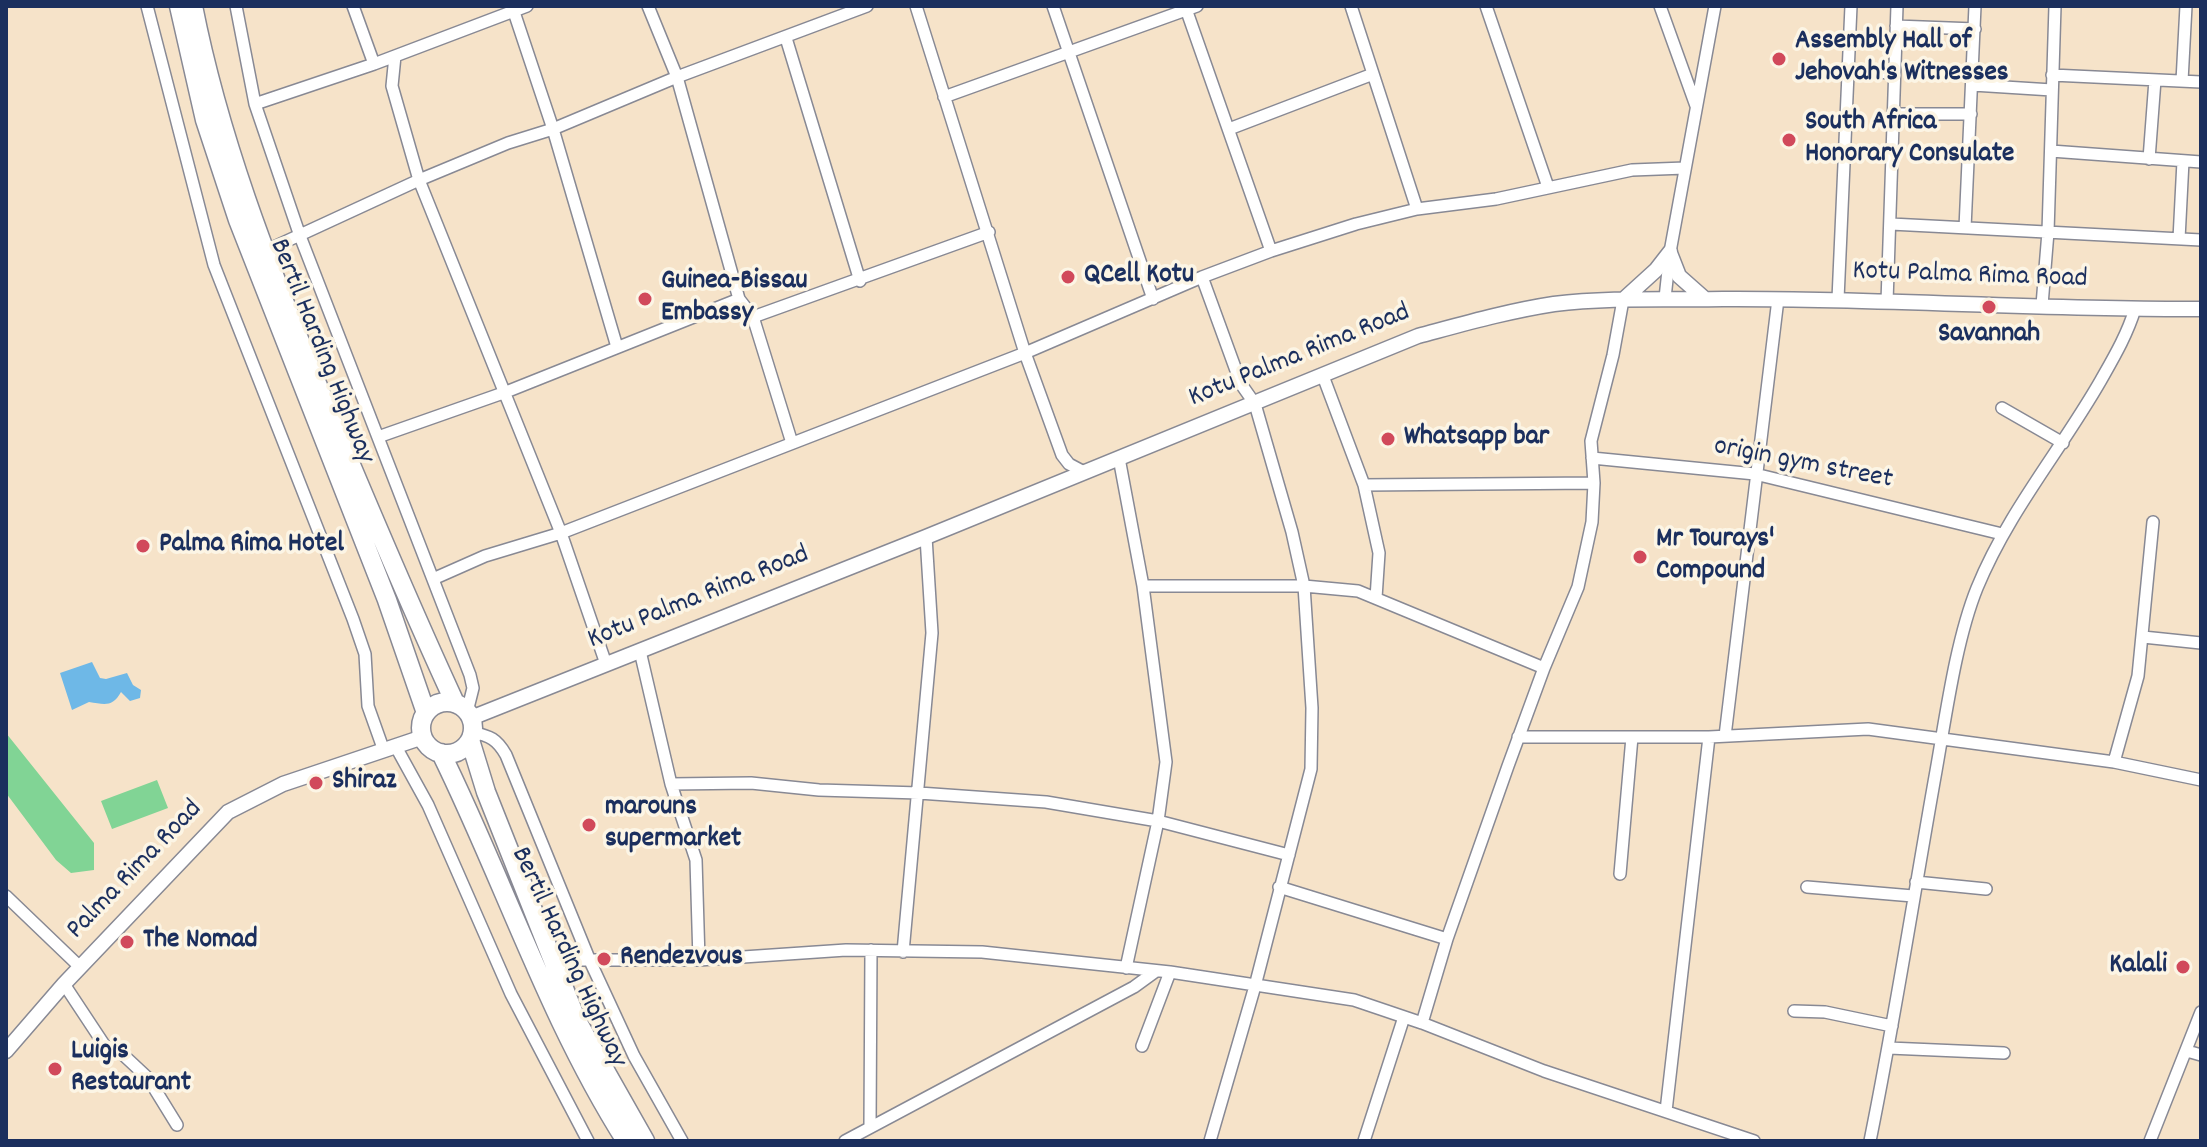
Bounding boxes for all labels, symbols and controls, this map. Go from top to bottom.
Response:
place label: Assembly Hall of Jehovah's Witnesses [1795,26,2009,92]
marker: Assembly Hall of Jehovah's Witnesses [1770,50,1788,68]
place label: South Africa Honorary Consulate [1805,107,2014,173]
marker: South Africa Honorary Consulate [1780,131,1798,149]
street label: Bertil Harding Highway [260,235,380,469]
street label: Kotu Palma Rima Road [1852,256,2088,298]
place label: QCell Kotu [1084,260,1194,294]
place label: Guinea-Bissau Embassy [661,266,807,332]
marker: QCell Kotu [1059,268,1077,286]
marker: Guinea-Bissau Embassy [636,290,654,308]
street label: Kotu Palma Rima Road [1185,297,1415,417]
marker: Savannah [1980,298,1998,316]
place label: Savannah [1938,319,2040,353]
place label: Whatsapp bar [1404,422,1549,456]
marker: Whatsapp bar [1379,430,1397,448]
street label: origin gym street [1711,431,1895,499]
place label: Mr Tourays' Compound [1656,524,1775,590]
place label: Palma Rima Hotel [159,529,344,563]
marker: Palma Rima Hotel [134,537,152,555]
street label: Kotu Palma Rima Road [584,539,814,659]
marker: Mr Tourays' Compound [1631,548,1649,566]
place label: Shiraz [332,766,396,800]
marker: Shiraz [307,774,325,792]
place label: marouns supermarket [605,792,741,858]
street label: Palma Rima Road [61,794,211,948]
marker: marouns supermarket [580,816,598,834]
street label: Bertil Harding Highway [501,842,633,1074]
place label: The Nomad [143,925,258,959]
marker: The Nomad [118,933,136,951]
place label: Rendezvous [620,942,743,976]
marker: Rendezvous [595,950,613,968]
place label: Kalali [2109,950,2167,984]
marker: Kalali [2174,958,2192,976]
place label: Luigis Restaurant [71,1036,191,1102]
marker: Luigis Restaurant [46,1060,64,1078]

